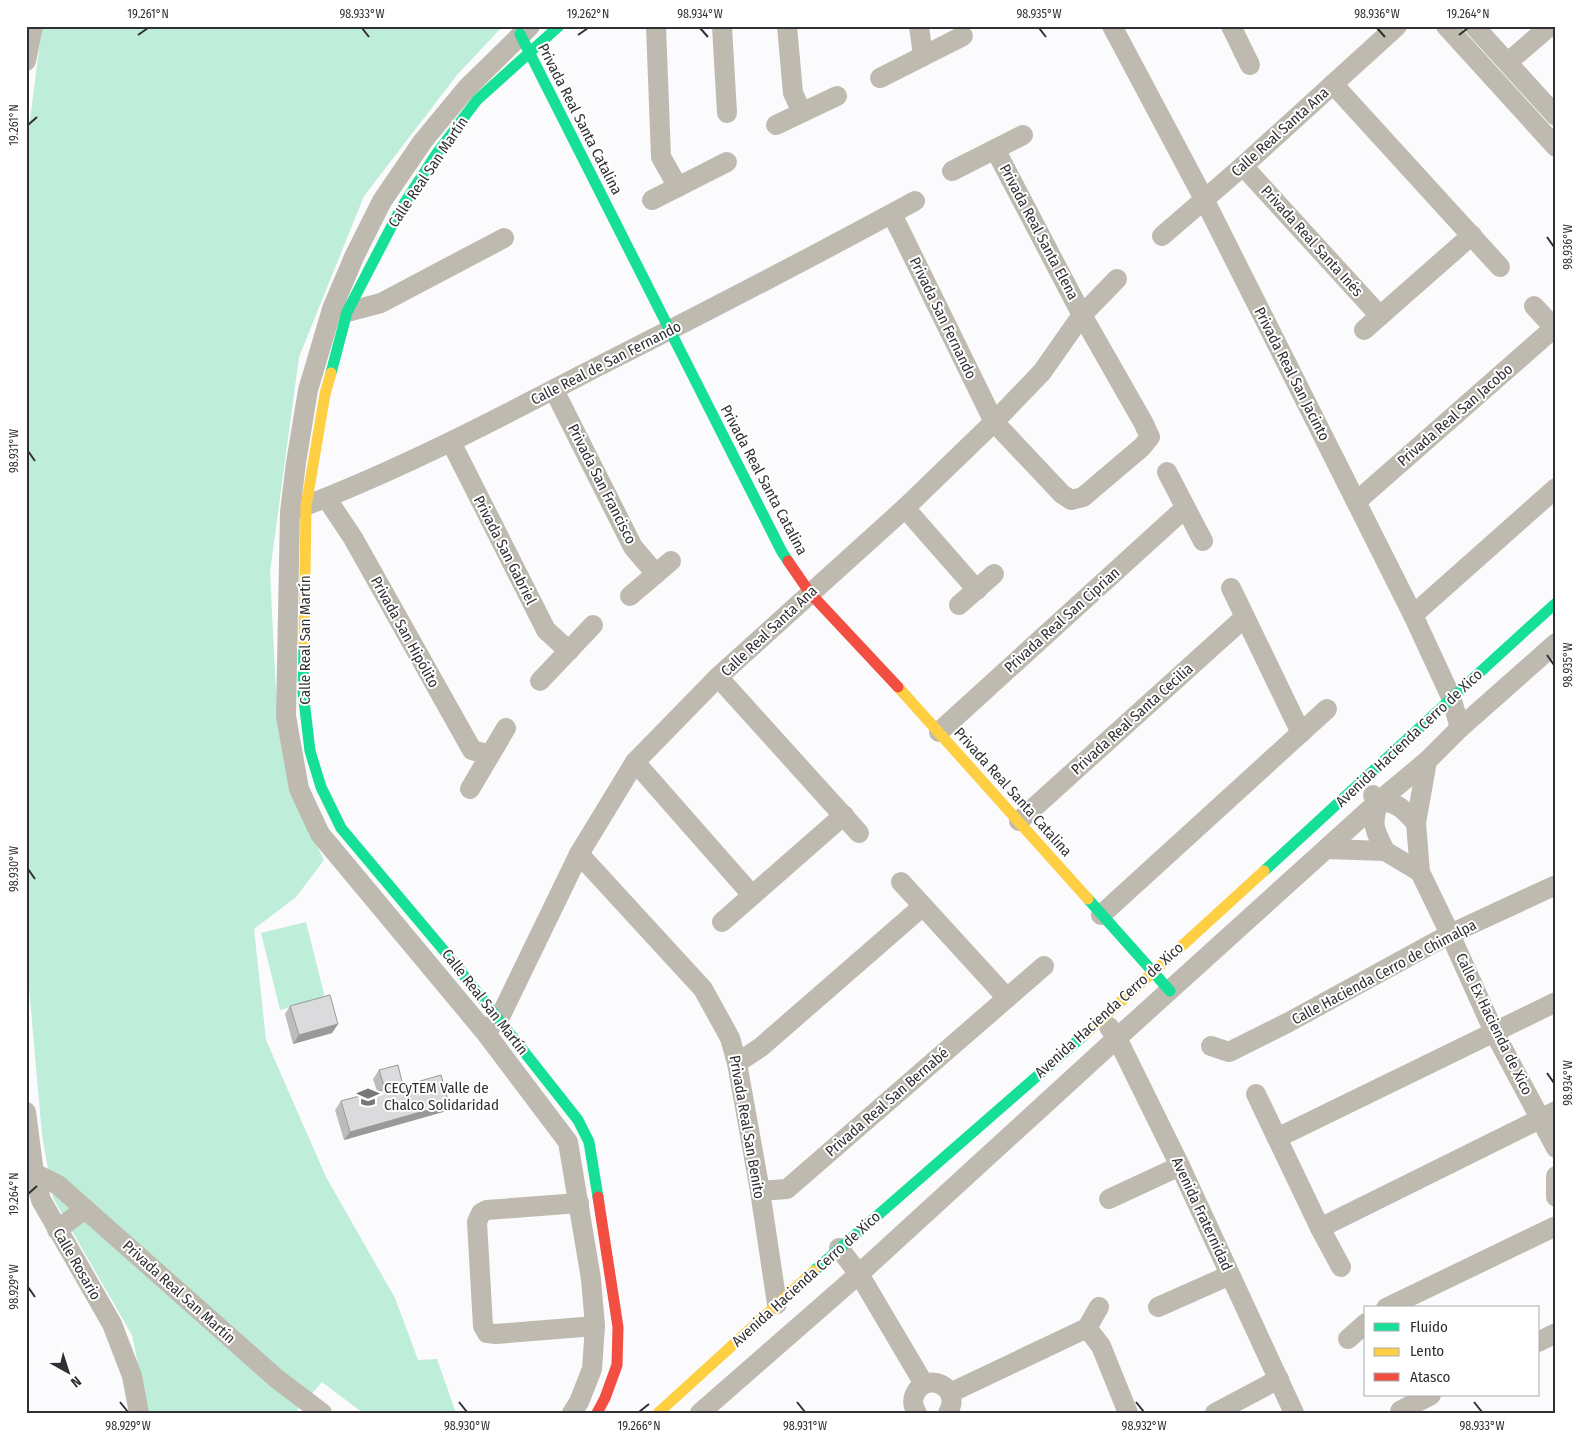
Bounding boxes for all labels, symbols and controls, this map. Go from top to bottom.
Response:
text: 19.261°N [127,7,169,21]
text: 98.933°W [339,7,385,21]
text: 19.262°N [567,7,609,21]
text: 98.934°W [677,7,723,21]
text: 98.935°W [1016,7,1062,21]
text: 98.936°W [1354,7,1400,21]
text: 19.264°N [1446,7,1490,21]
street label: Privada Real Santa Catalina [534,40,626,198]
street label: Calle Real Santa Ana [1228,84,1332,180]
text: 19.261°N [7,104,21,146]
street label: Calle Real San Martín [384,113,472,231]
street label: Privada Real Santa Elena [996,161,1082,303]
street label: Privada Real Santa Inés [1257,182,1367,300]
text: 98.936°W [1561,224,1575,270]
street label: Privada San Fernando [906,254,980,382]
street label: Privada Real San Jacinto [1250,304,1334,444]
street label: Calle Real de San Fernando [528,317,684,409]
street label: Privada Real San Jacobo [1394,360,1516,470]
street label: Privada Real Santa Catalina [717,402,811,558]
street label: Privada San Francisco [564,421,640,547]
text: 98.931°W [7,429,21,473]
street label: Privada San Gabriel [470,493,540,607]
street label: Privada Real San Ciprian [1001,563,1123,677]
street label: Privada San Hipólito [367,573,443,691]
street label: Calle Real San Martín [296,575,314,705]
street label: Calle Real Santa Ana [717,582,821,680]
text: 98.935°W [1561,642,1575,688]
street label: Privada Real Santa Cecilia [1067,660,1197,778]
street label: Avenida Hacienda Cerro de Xico [1332,665,1486,811]
street label: Privada Real Santa Catalina [950,724,1076,860]
text: 98.930°W [7,846,21,892]
street label: Calle Hacienda Cerro de Chimalpa [1289,916,1479,1028]
street label: Avenida Hacienda Cerro de Xico [1031,938,1187,1081]
street label: Calle Real San Martín [438,945,532,1059]
street label: Calle Ex Hacienda de Xico [1452,950,1536,1098]
street label: Privada Real San Bernabé [822,1044,952,1160]
street label: Privada Real San Benito [726,1054,768,1200]
text: 98.934°W [1561,1060,1575,1106]
place label: CECyTEM Valle de Chalco Solidaridad [384,1079,499,1114]
school or university icon: CECyTEM Valle de Chalco Solidaridad [355,1084,381,1110]
street label: Avenida Fraternidad [1168,1154,1236,1274]
text: 19.264°N [7,1172,21,1216]
street label: Avenida Hacienda Cerro de Xico [728,1207,884,1350]
street label: Calle Rosario [49,1225,105,1303]
street label: Privada Real San Martín [119,1237,239,1347]
text: 98.929°W [7,1264,21,1310]
legend [1364,1306,1540,1396]
text: Fluido [1410,1318,1448,1336]
text: Lento [1410,1342,1444,1360]
north arrow [42,1346,92,1396]
text: Atasco [1410,1368,1450,1386]
text: N [67,1372,84,1391]
text: 98.929°W [105,1419,151,1433]
text: 98.930°W [444,1419,490,1433]
text: 19.266°N [617,1419,661,1433]
text: 98.931°W [783,1419,827,1433]
text: 98.932°W [1122,1419,1166,1433]
text: 98.933°W [1459,1419,1505,1433]

